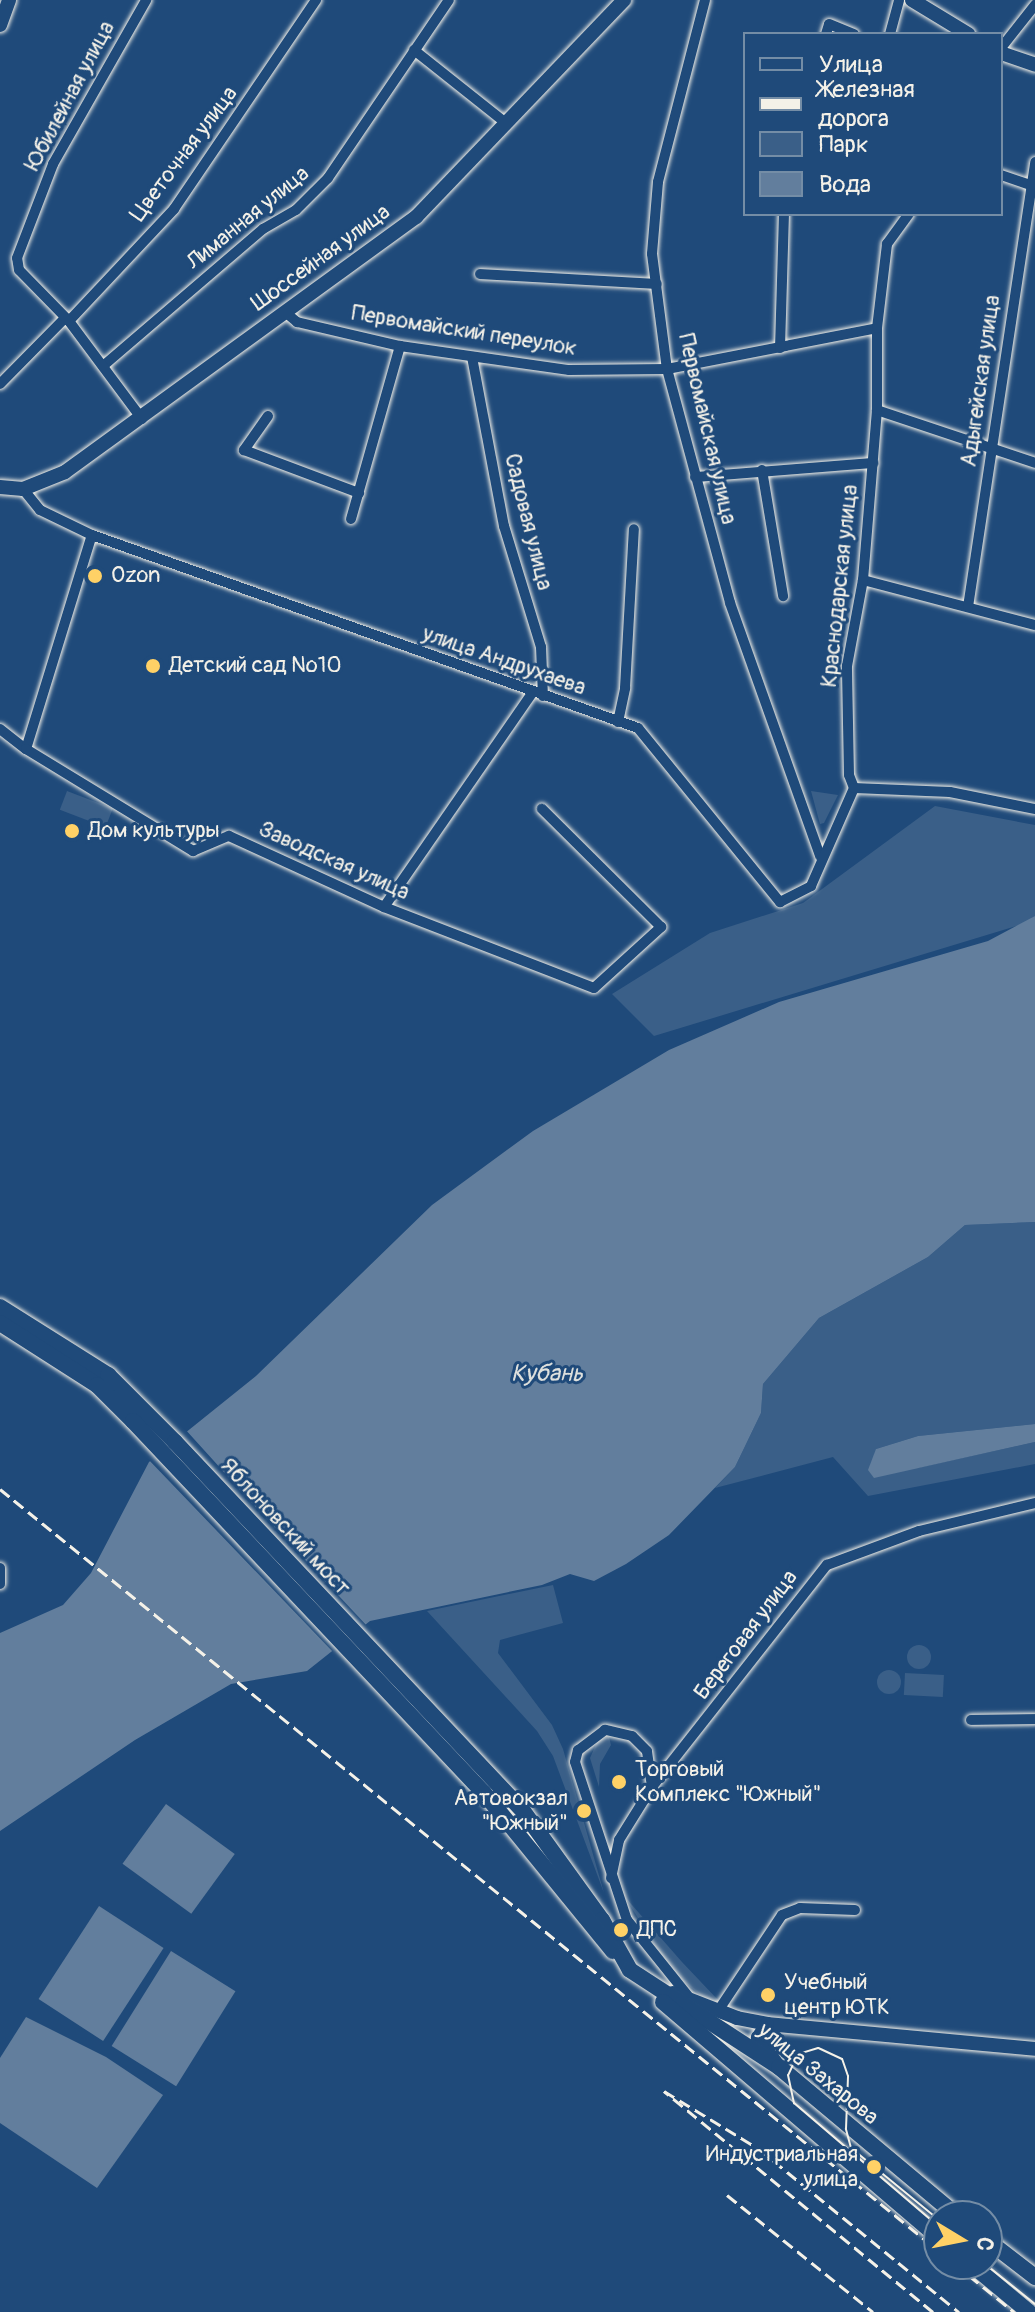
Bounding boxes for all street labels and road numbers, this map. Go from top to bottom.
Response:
street label: Юбилейная улица [20,17,120,175]
street label: Цветочная улица [125,81,243,227]
street label: Лиманная улица [181,161,315,275]
street label: Шоссейная улица [247,199,395,317]
street label: Адыгейская улица [956,293,1006,469]
street label: Первомайский переулок [350,300,578,362]
street label: Первомайская улица [672,331,742,527]
street label: Садовая улица [498,451,558,593]
street label: Краснодарская улица [816,483,864,689]
street label: улица Андрухаева [419,621,589,701]
street label: Заводская улица [255,816,413,906]
street label: Яблоновский мост [215,1453,355,1601]
street label: Береговая улица [689,1565,803,1705]
street label: улица Захарова [752,2017,884,2131]

